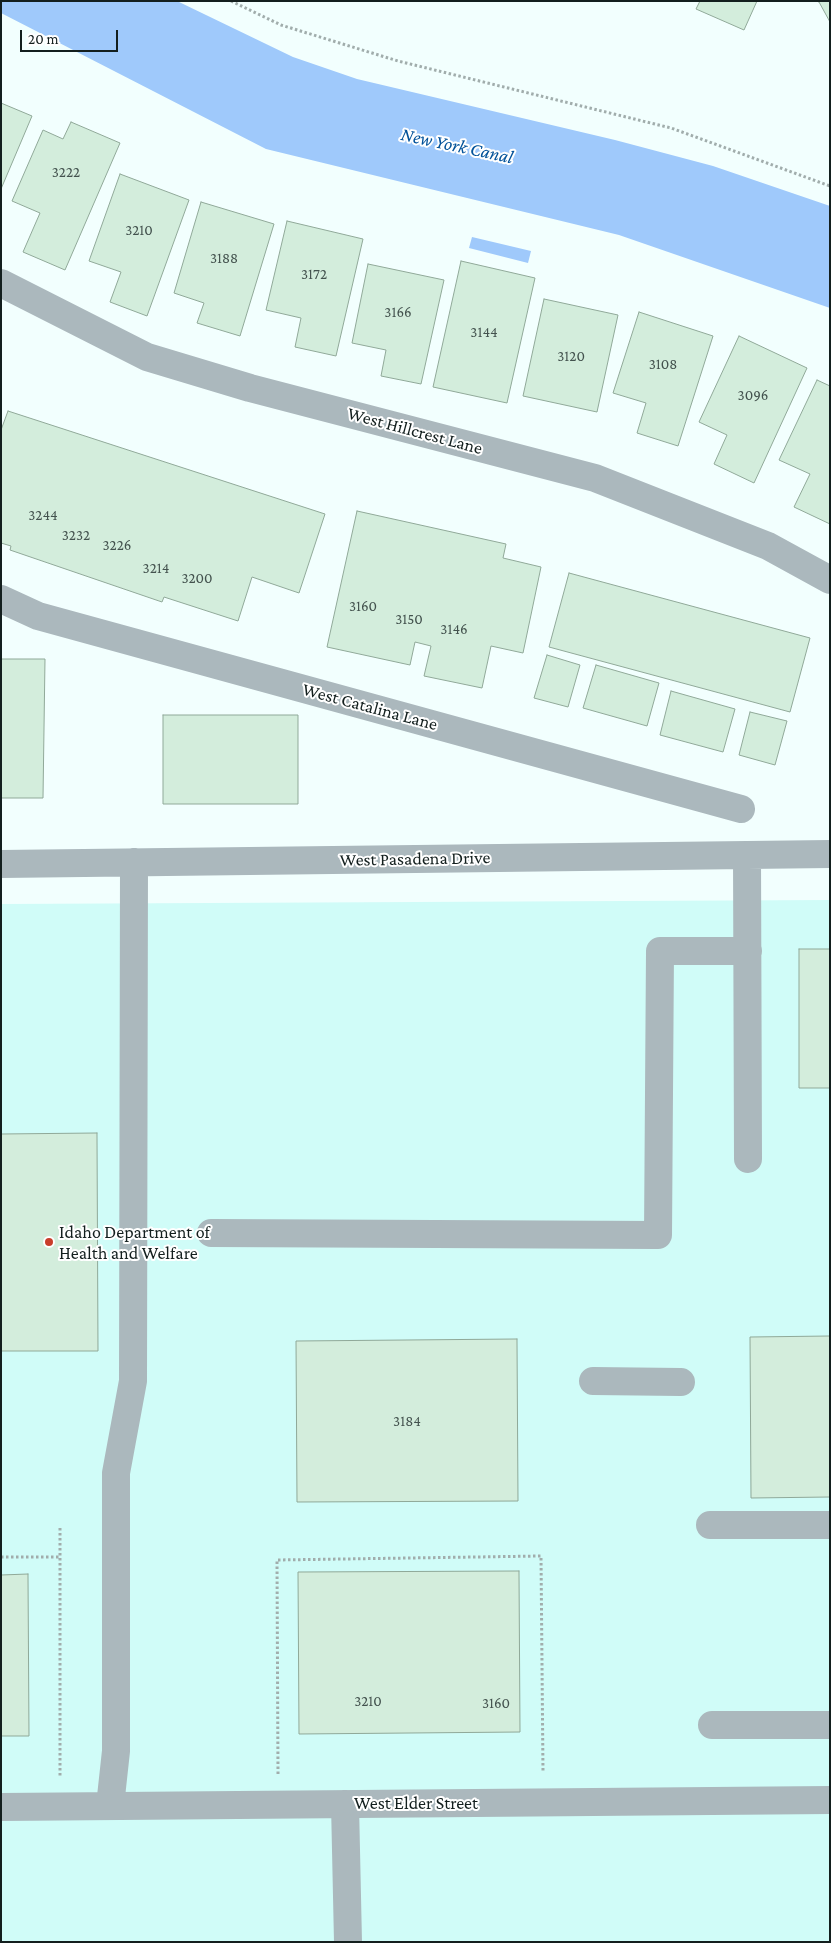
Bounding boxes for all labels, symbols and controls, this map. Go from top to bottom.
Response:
scale bar [22,20,120,52]
text: 20 m [28,31,59,47]
water label: New York Canal [399,123,515,169]
house number: 3222 [52,163,80,181]
house number: 3210 [125,221,153,239]
house number: 3188 [210,249,238,267]
house number: 3172 [301,265,327,283]
house number: 3166 [384,303,412,321]
house number: 3144 [470,323,498,341]
house number: 3120 [557,347,585,365]
house number: 3108 [649,355,677,373]
house number: 3096 [738,386,768,404]
street label: West Hillcrest Lane [345,403,485,459]
house number: 3244 [28,506,58,524]
house number: 3232 [62,526,90,544]
house number: 3226 [103,536,131,554]
house number: 3214 [143,559,169,577]
house number: 3200 [181,569,213,587]
house number: 3160 [349,597,377,615]
house number: 3150 [395,610,423,628]
house number: 3146 [440,620,468,638]
street label: West Catalina Lane [300,679,440,735]
street label: West Pasadena Drive [340,847,490,871]
place label: Idaho Department of Health and Welfare [59,1221,210,1264]
marker: Idaho Department of Health and Welfare [43,1236,55,1248]
house number: 3184 [393,1412,421,1430]
house number: 3210 [354,1692,382,1710]
house number: 3160 [482,1694,510,1712]
street label: West Elder Street [354,1792,478,1814]

